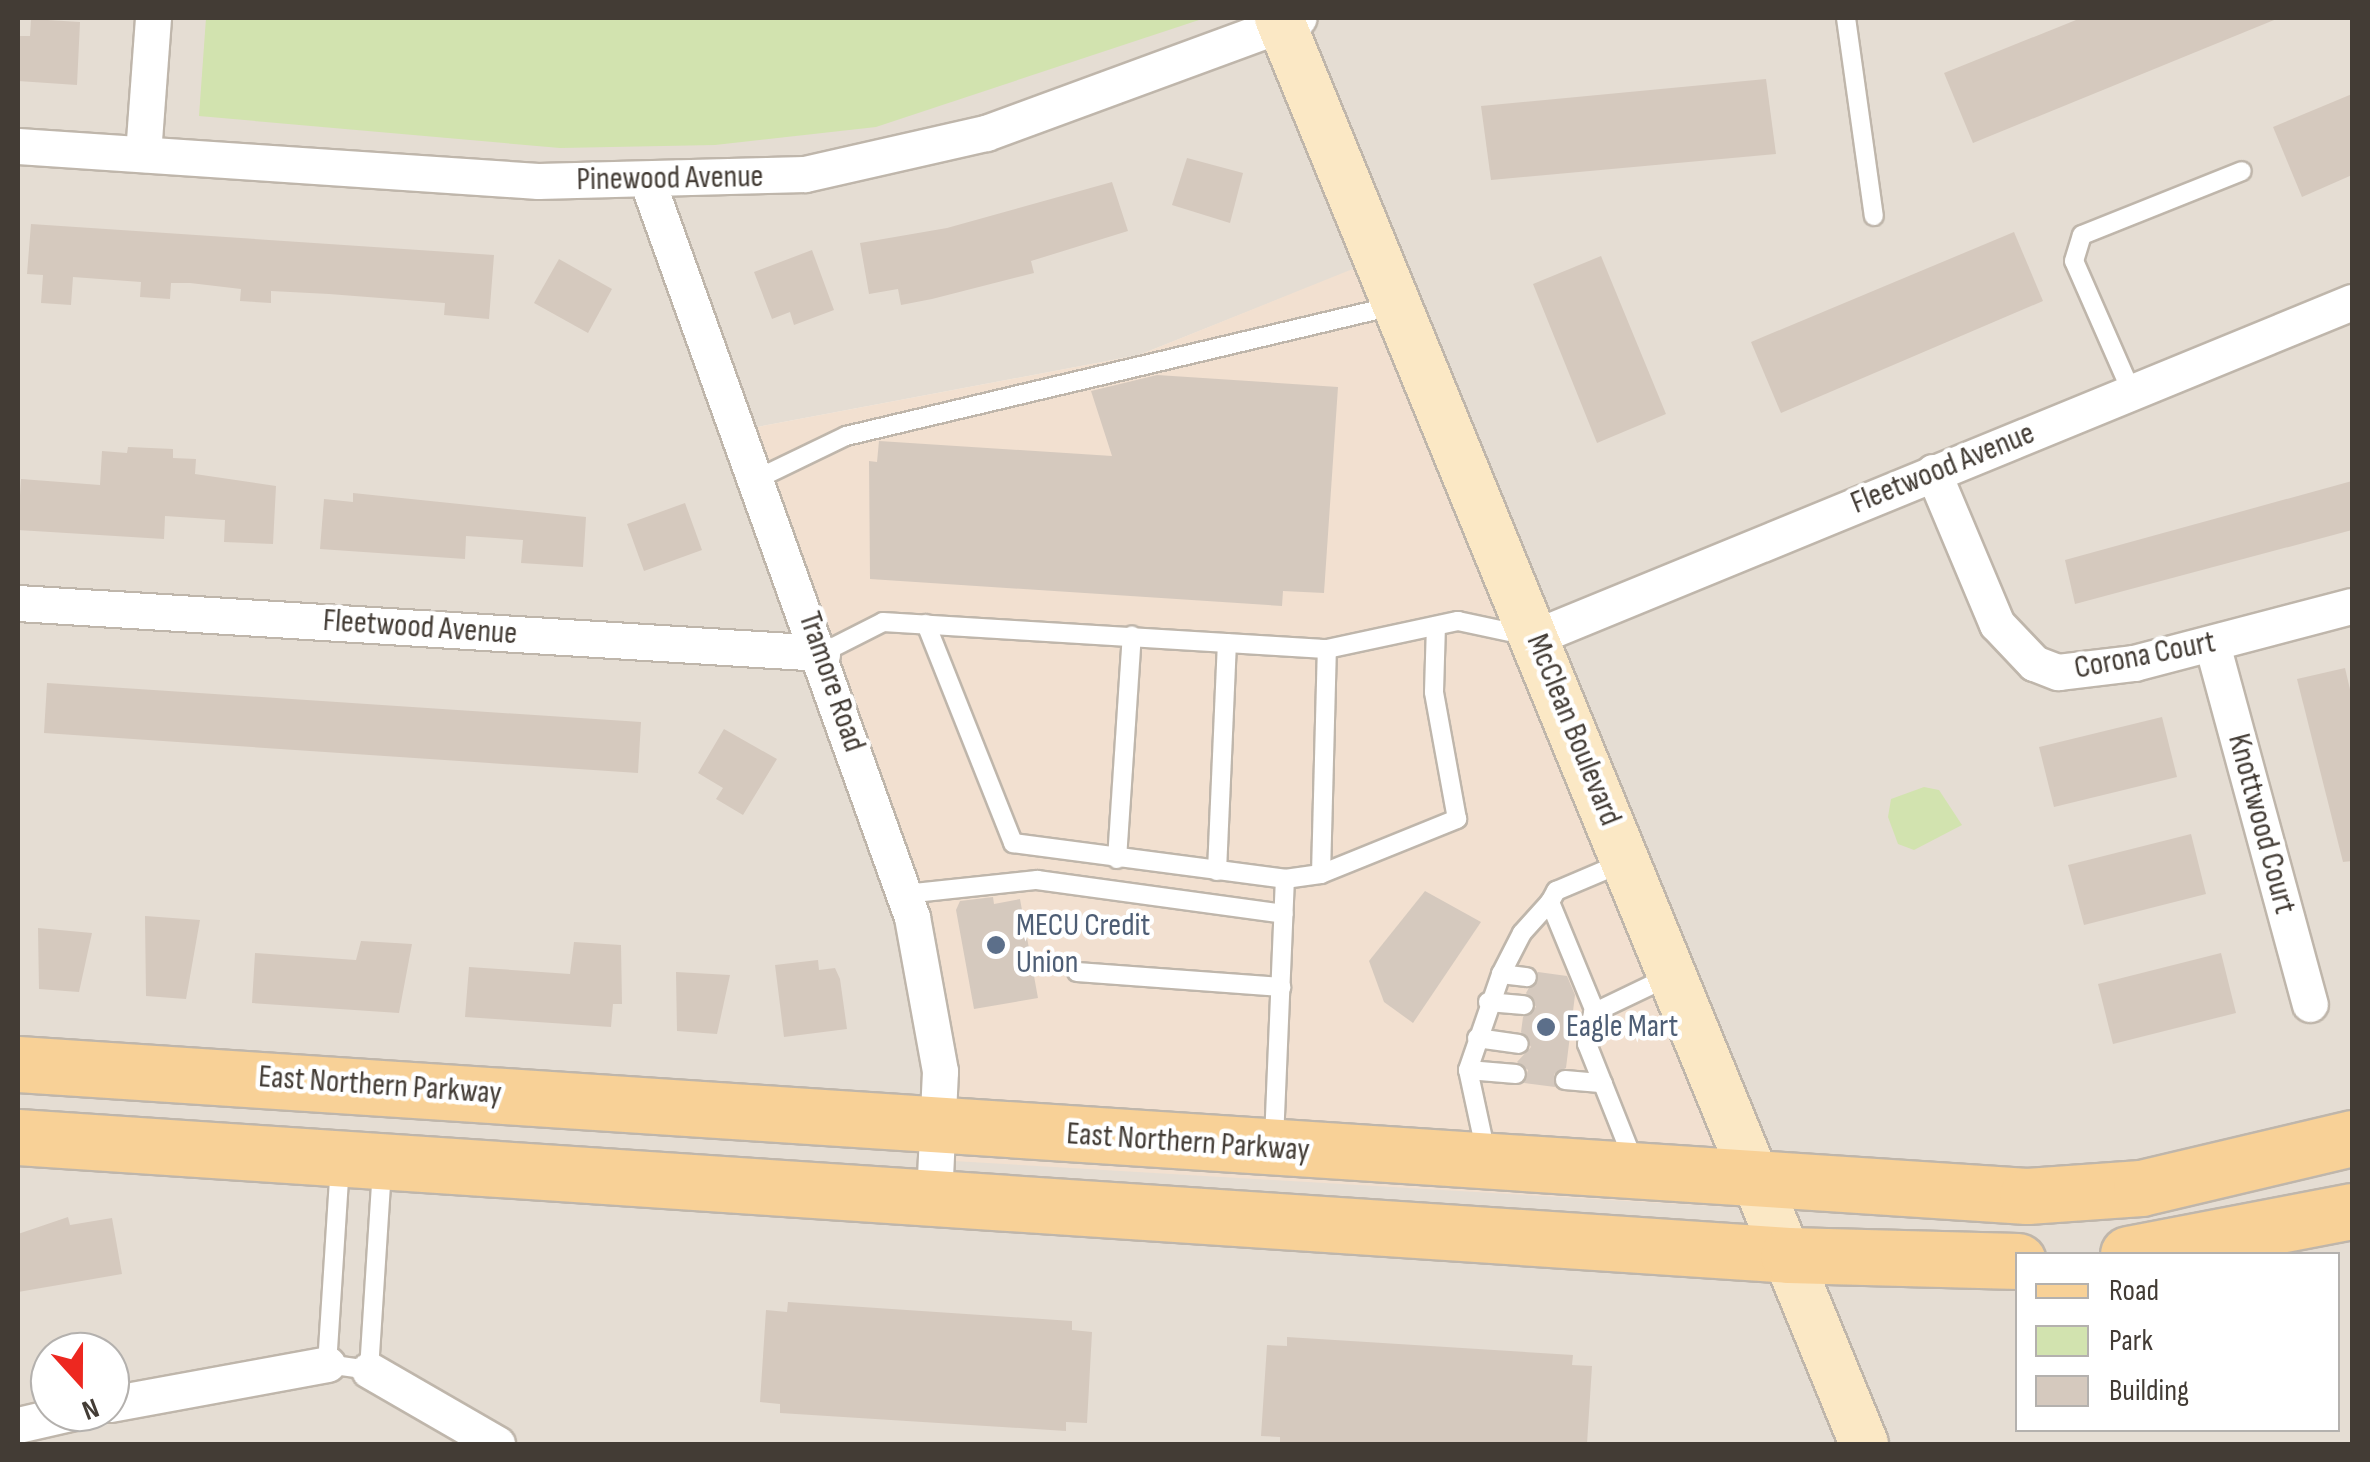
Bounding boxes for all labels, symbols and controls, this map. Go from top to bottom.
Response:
street label: Pinewood Avenue [576,158,764,200]
street label: Fleetwood Avenue [1846,415,2040,523]
street label: Fleetwood Avenue [322,602,518,654]
street label: Tramore Road [789,607,873,757]
street label: Corona Court [2071,624,2219,688]
street label: McClean Boulevard [1517,629,1629,831]
street label: Knottwood Court [2219,730,2303,918]
place label: MECU Credit Union [1016,908,1150,983]
marker: MECU Credit Union [985,934,1007,956]
place label: Eagle Mart [1566,1008,1678,1046]
marker: Eagle Mart [1535,1016,1557,1038]
street label: East Northern Parkway [257,1058,503,1114]
street label: East Northern Parkway [1065,1115,1311,1171]
legend [2015,1252,2340,1432]
text: Road [2109,1273,2159,1309]
text: Park [2109,1323,2153,1359]
north arrow [30,1332,130,1432]
text: Building [2109,1373,2189,1409]
text: N [77,1391,103,1427]

